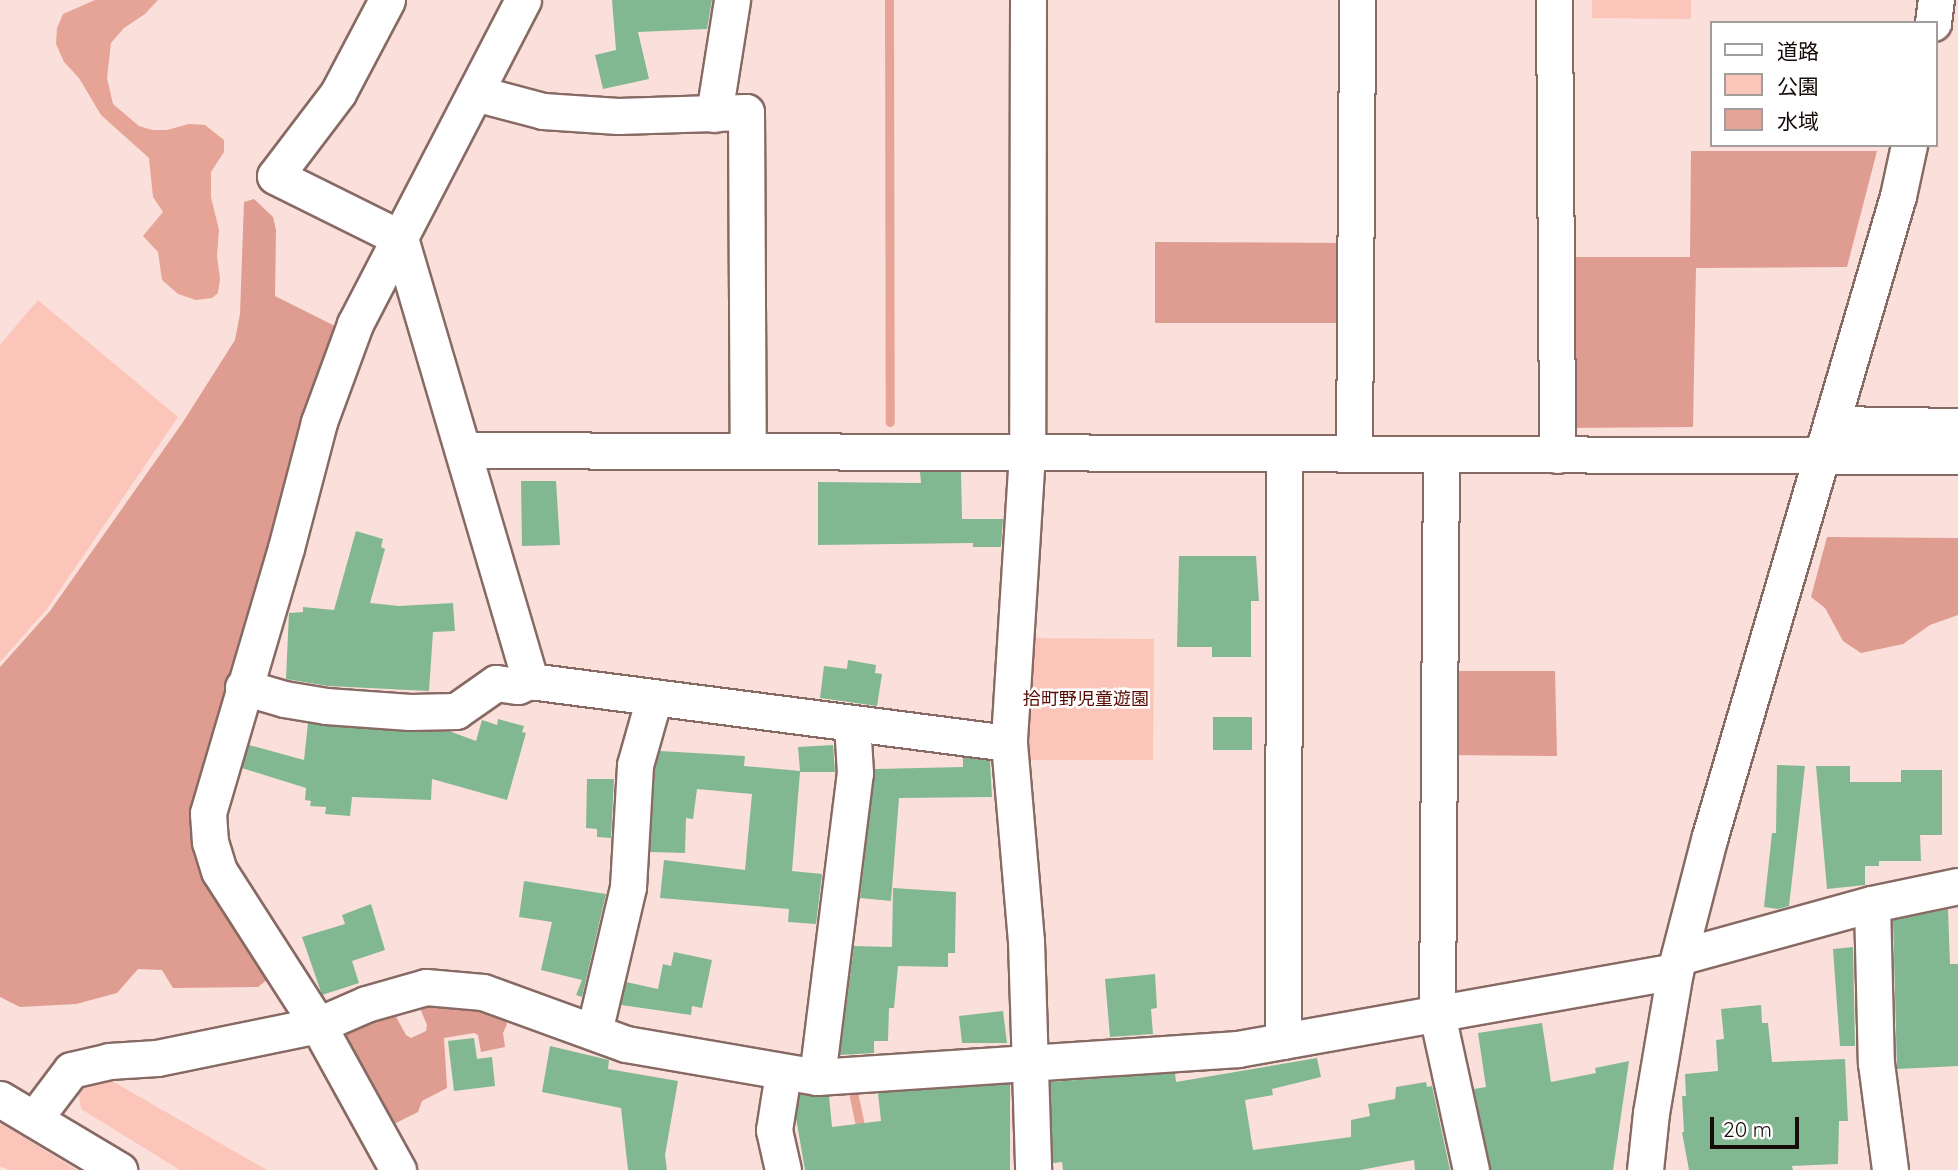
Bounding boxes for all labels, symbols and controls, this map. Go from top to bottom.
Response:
legend [1710,21,1937,147]
text: 道路 [1777,38,1819,64]
text: 公園 [1777,73,1819,99]
text: 水域 [1777,108,1819,134]
park label: 拾町野児童遊園 [1023,688,1149,710]
scale bar [1713,1104,1802,1148]
text: 20 m [1723,1116,1772,1142]

